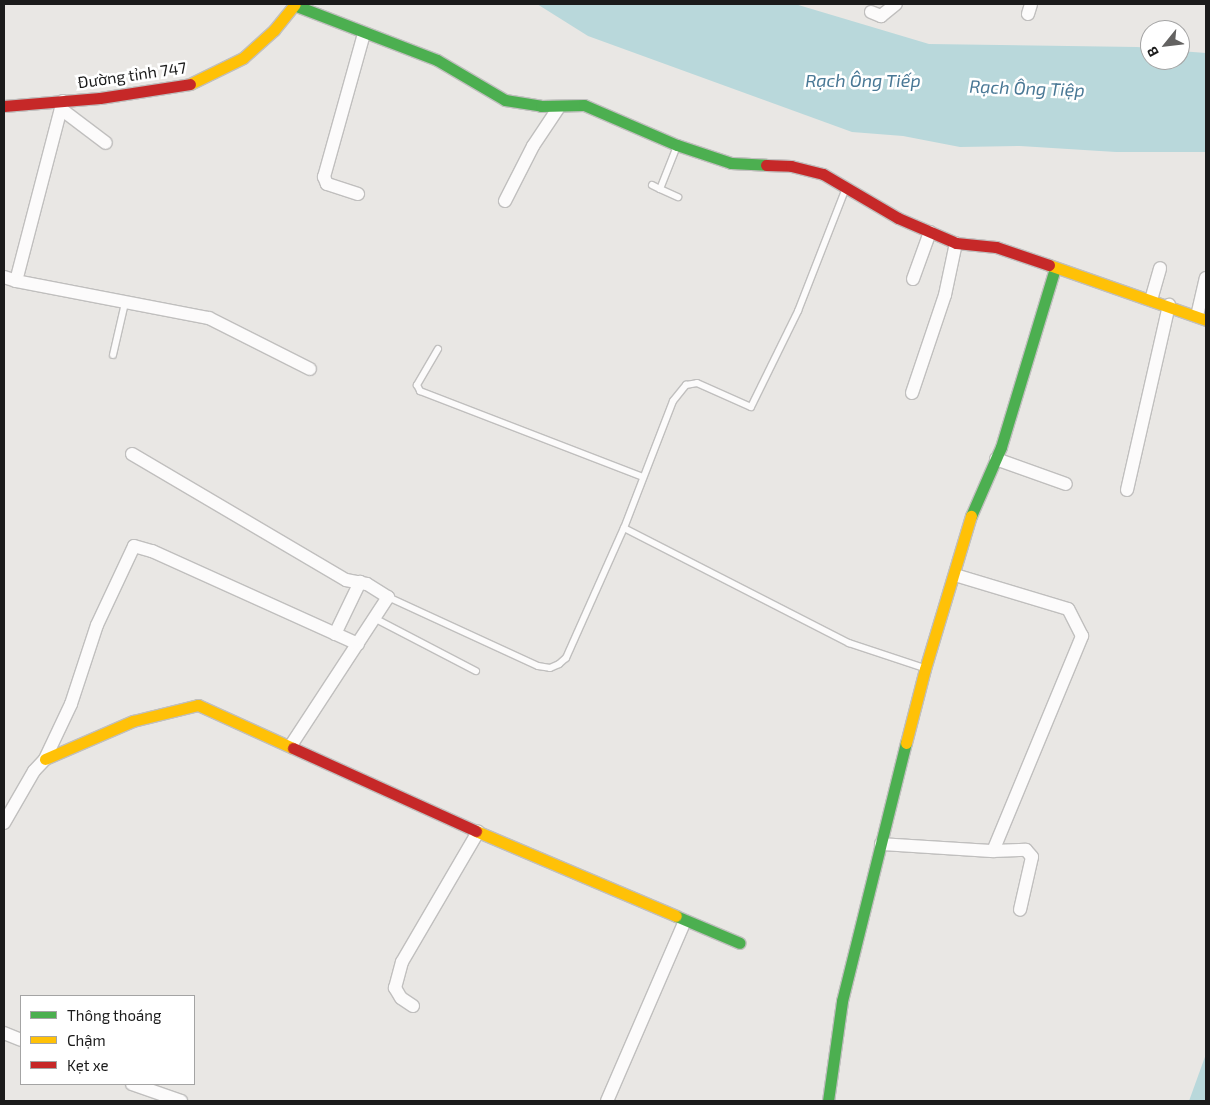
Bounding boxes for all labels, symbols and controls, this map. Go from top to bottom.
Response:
north arrow [1140,20,1190,70]
text: B [1143,44,1162,60]
street label: Đường tỉnh 747 [76,58,188,92]
water label: Rạch Ông Tiếp [805,69,921,91]
water label: Rạch Ông Tiệp [969,75,1085,101]
legend [20,995,195,1085]
text: Thông thoáng [67,1006,161,1024]
text: Chậm [67,1031,106,1049]
text: Kẹt xe [67,1056,109,1074]

